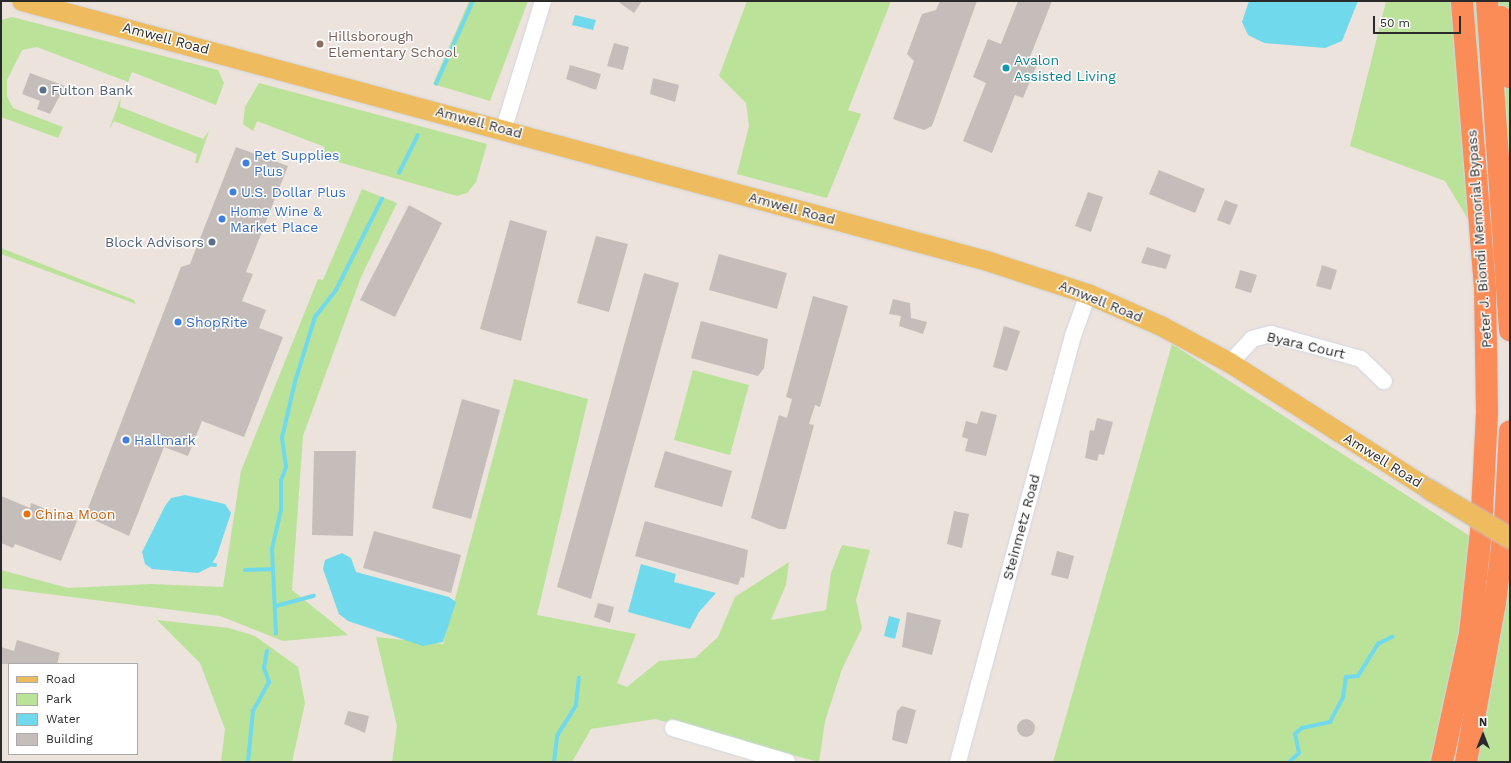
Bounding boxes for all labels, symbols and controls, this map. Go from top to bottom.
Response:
scale bar [1375,8,1463,34]
text: 50 m [1380,16,1410,30]
street label: Amwell Road [121,18,211,58]
place label: Hillsborough Elementary School [328,28,457,60]
marker: Hillsborough Elementary School [315,39,325,49]
place label: Avalon Assisted Living [1014,52,1116,84]
marker: Avalon Assisted Living [1001,63,1011,73]
place label: Fulton Bank [51,82,133,98]
marker: Fulton Bank [38,85,48,95]
street label: Amwell Road [434,102,524,142]
street label: Peter J. Biondi Memorial Bypass [1463,129,1495,349]
place label: Pet Supplies Plus [254,147,339,180]
marker: Pet Supplies Plus [241,158,251,168]
place label: U.S. Dollar Plus [241,184,346,200]
marker: U.S. Dollar Plus [228,187,238,197]
street label: Amwell Road [747,188,837,228]
place label: Home Wine & Market Place [230,203,322,236]
marker: Home Wine & Market Place [217,214,227,224]
place label: Block Advisors [104,234,204,250]
marker: Block Advisors [207,237,217,247]
street label: Amwell Road [1056,276,1146,326]
place label: ShopRite [186,314,248,330]
marker: ShopRite [173,317,183,327]
street label: Byara Court [1265,328,1347,362]
street label: Amwell Road [1341,429,1425,491]
place label: Hallmark [134,432,196,448]
marker: Hallmark [121,435,131,445]
street label: Steinmetz Road [999,472,1043,582]
place label: China Moon [35,506,116,522]
marker: China Moon [22,509,32,519]
legend [8,663,138,755]
text: Road [46,672,75,686]
text: Park [46,692,72,706]
text: Water [46,712,80,726]
north arrow [1463,715,1503,755]
text: N [1479,716,1487,729]
text: Building [46,732,93,746]

